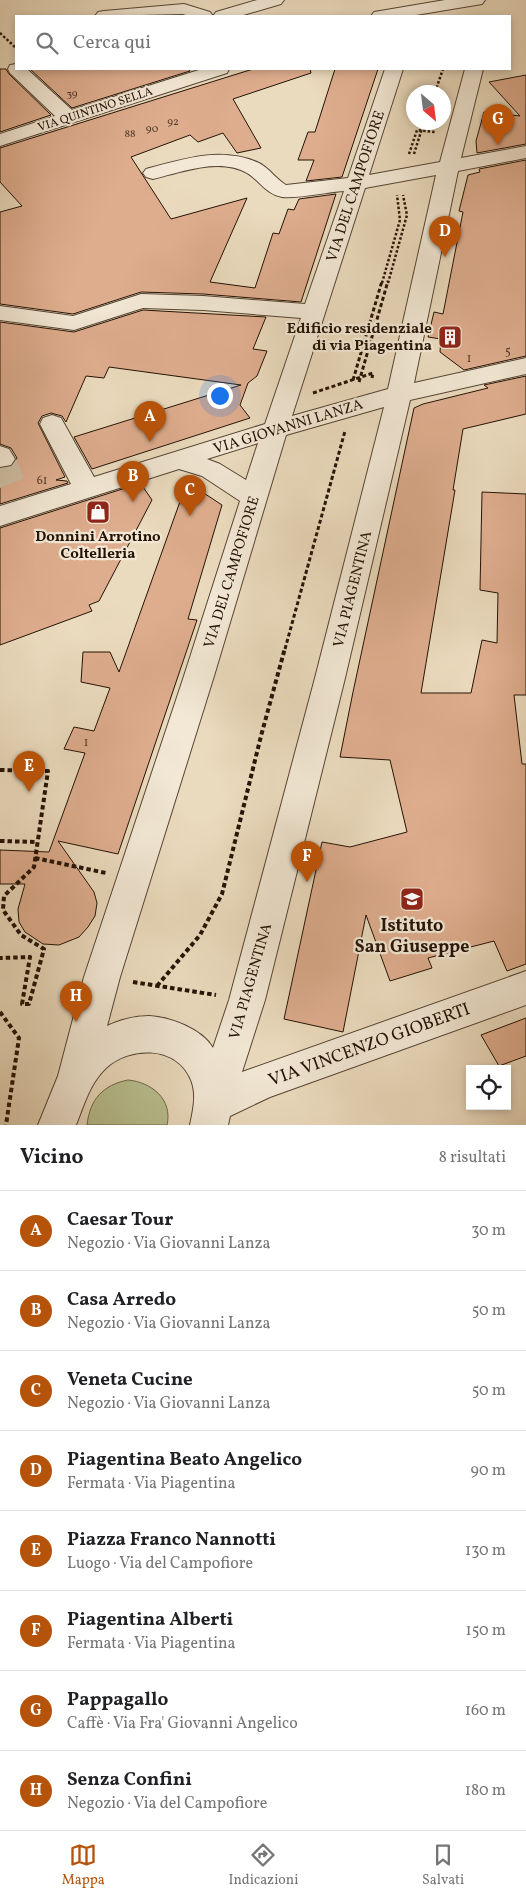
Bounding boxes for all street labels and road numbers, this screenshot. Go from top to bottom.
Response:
street label: VIA QUINTINO SELLA [36,84,155,136]
street label: VIA DEL CAMPOFIORE [322,108,391,265]
street label: VIA GIOVANNI LANZA [211,395,366,460]
street label: VIA DEL CAMPOFIORE [199,494,266,651]
street label: VIA PIAGENTINA [329,528,378,650]
street label: VIA PIAGENTINA [225,921,278,1042]
street label: VIA VINCENZO GIOBERTI [265,997,474,1094]

